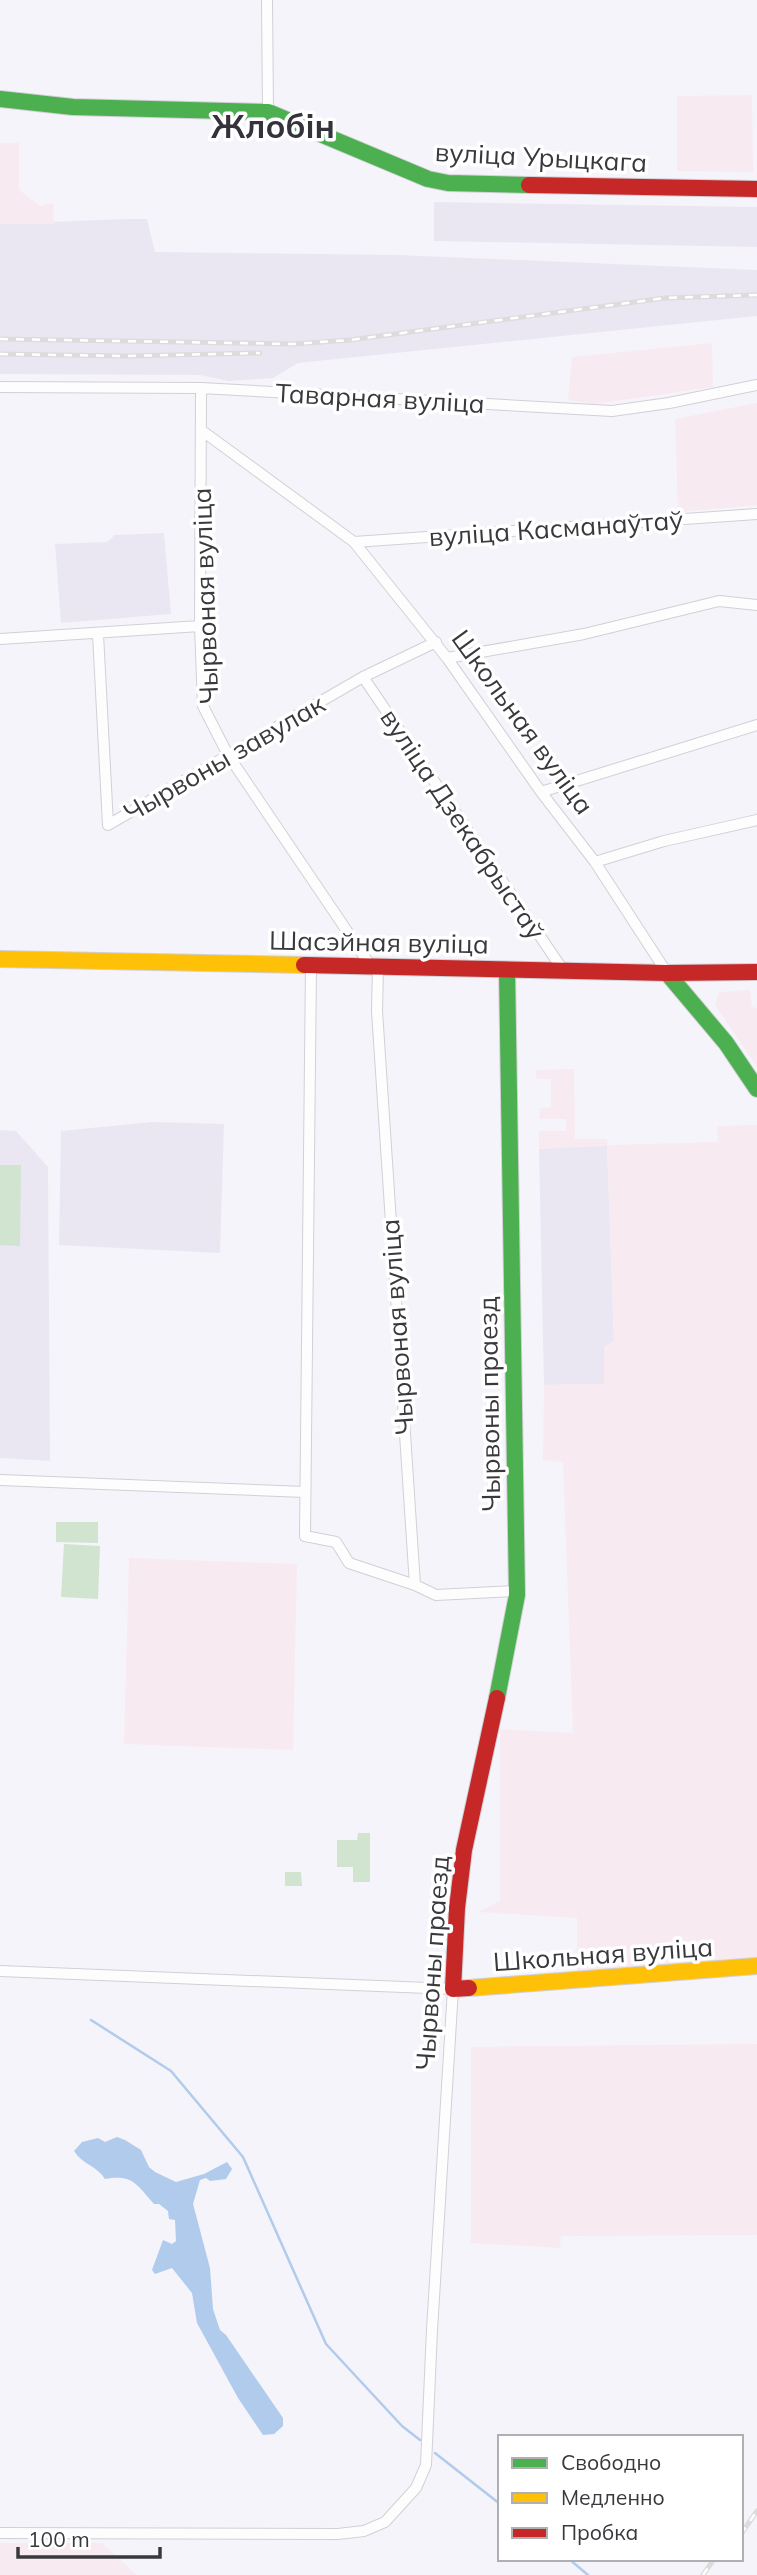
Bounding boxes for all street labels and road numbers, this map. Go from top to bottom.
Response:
street label: вуліца Урыцкага [434,135,648,179]
street label: Таварная вуліца [275,376,485,420]
street label: Чырвоная вуліца [185,487,225,705]
street label: вуліца Касманаўтаў [428,503,684,553]
street label: Школьная вуліца [445,623,601,821]
street label: Чырвоны завулак [118,687,330,829]
street label: вуліца Дзекабрыстаў [373,702,553,946]
street label: Шасэйная вуліца [269,924,489,960]
street label: Чырвоная вуліца [373,1218,421,1436]
street label: Чырвоны праезд [471,1296,507,1512]
street label: Чырвоны праезд [408,1854,456,2072]
street label: Школьная вуліца [492,1930,714,1978]

